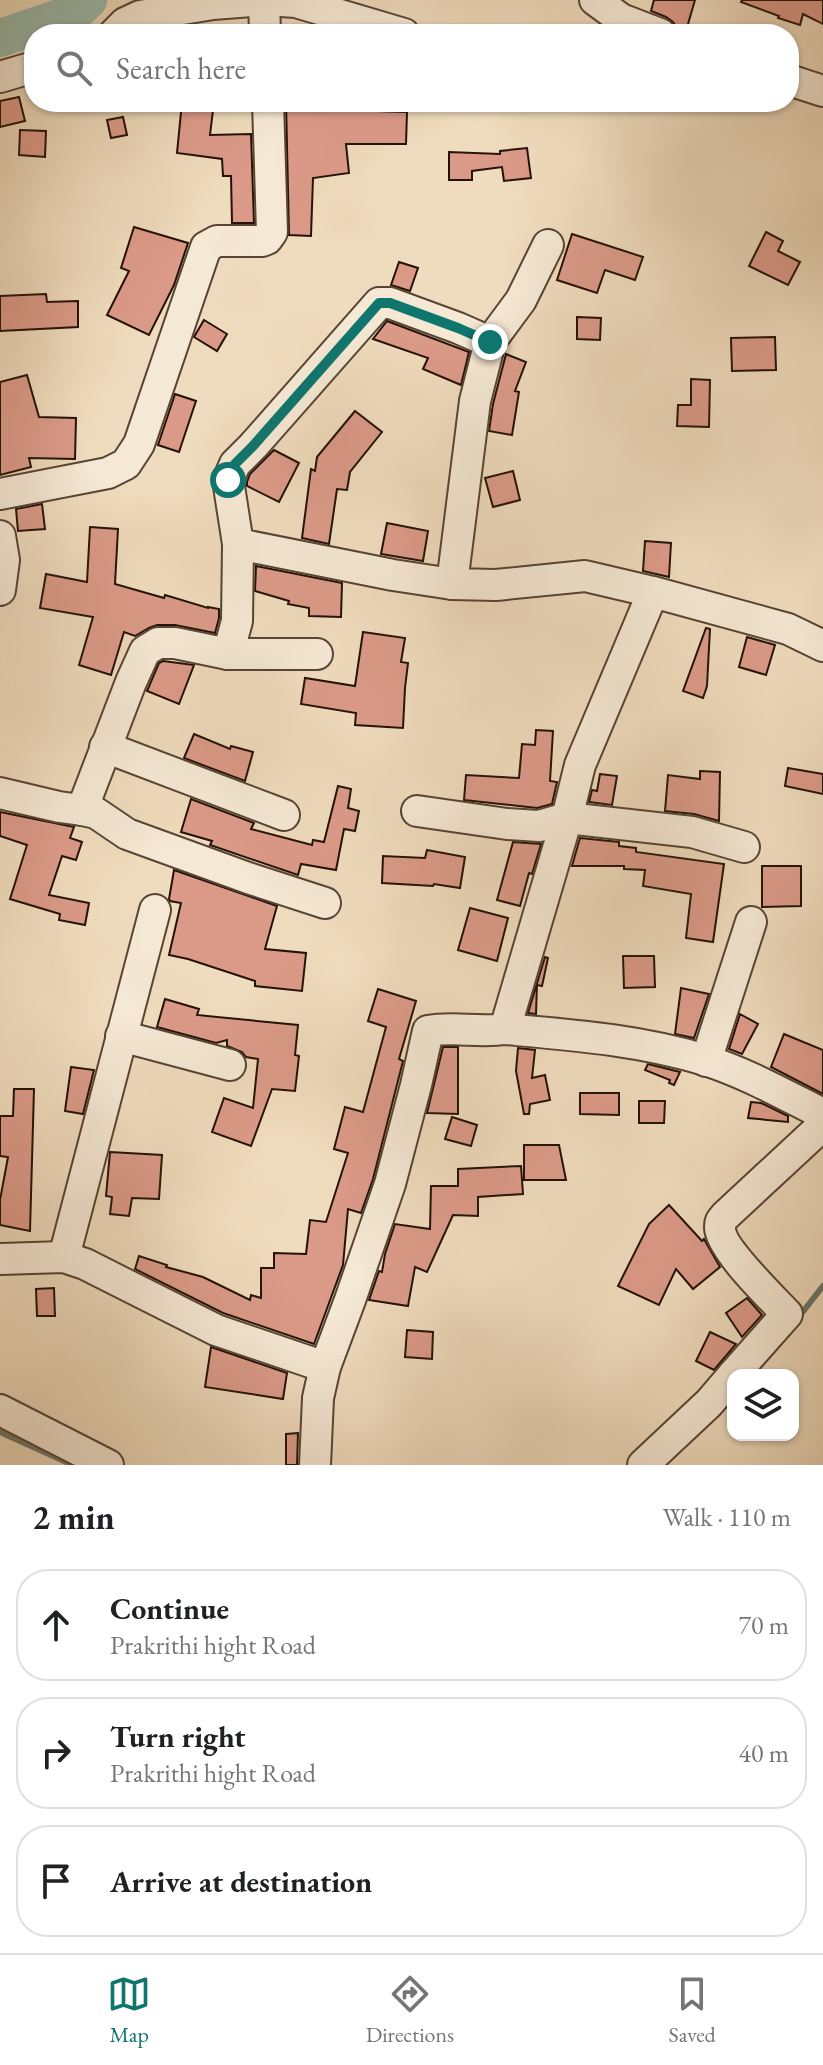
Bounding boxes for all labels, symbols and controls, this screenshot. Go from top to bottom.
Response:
search box [24,24,799,112]
icon: search [52,46,96,90]
text: Search here [116,49,246,88]
route end [472,324,508,360]
route start [210,462,246,498]
map controls [727,1369,799,1441]
button: layers [727,1369,799,1441]
text: 2 min [32,1495,115,1539]
text: Walk · 110 m [663,1500,791,1534]
text: Continue [110,1589,229,1628]
icon: ahead [34,1603,78,1647]
text: 70 m [739,1608,789,1642]
text: Prakrithi hight Road [110,1628,316,1662]
text: Turn right [110,1717,246,1756]
icon: right [34,1731,78,1775]
text: 40 m [739,1736,789,1770]
text: Prakrithi hight Road [110,1756,316,1790]
icon: arrive [34,1859,78,1903]
text: Arrive at destination [110,1862,372,1901]
tab: Map [107,1972,151,2049]
tab: Directions [366,1972,454,2049]
tab: Saved [669,1972,716,2049]

